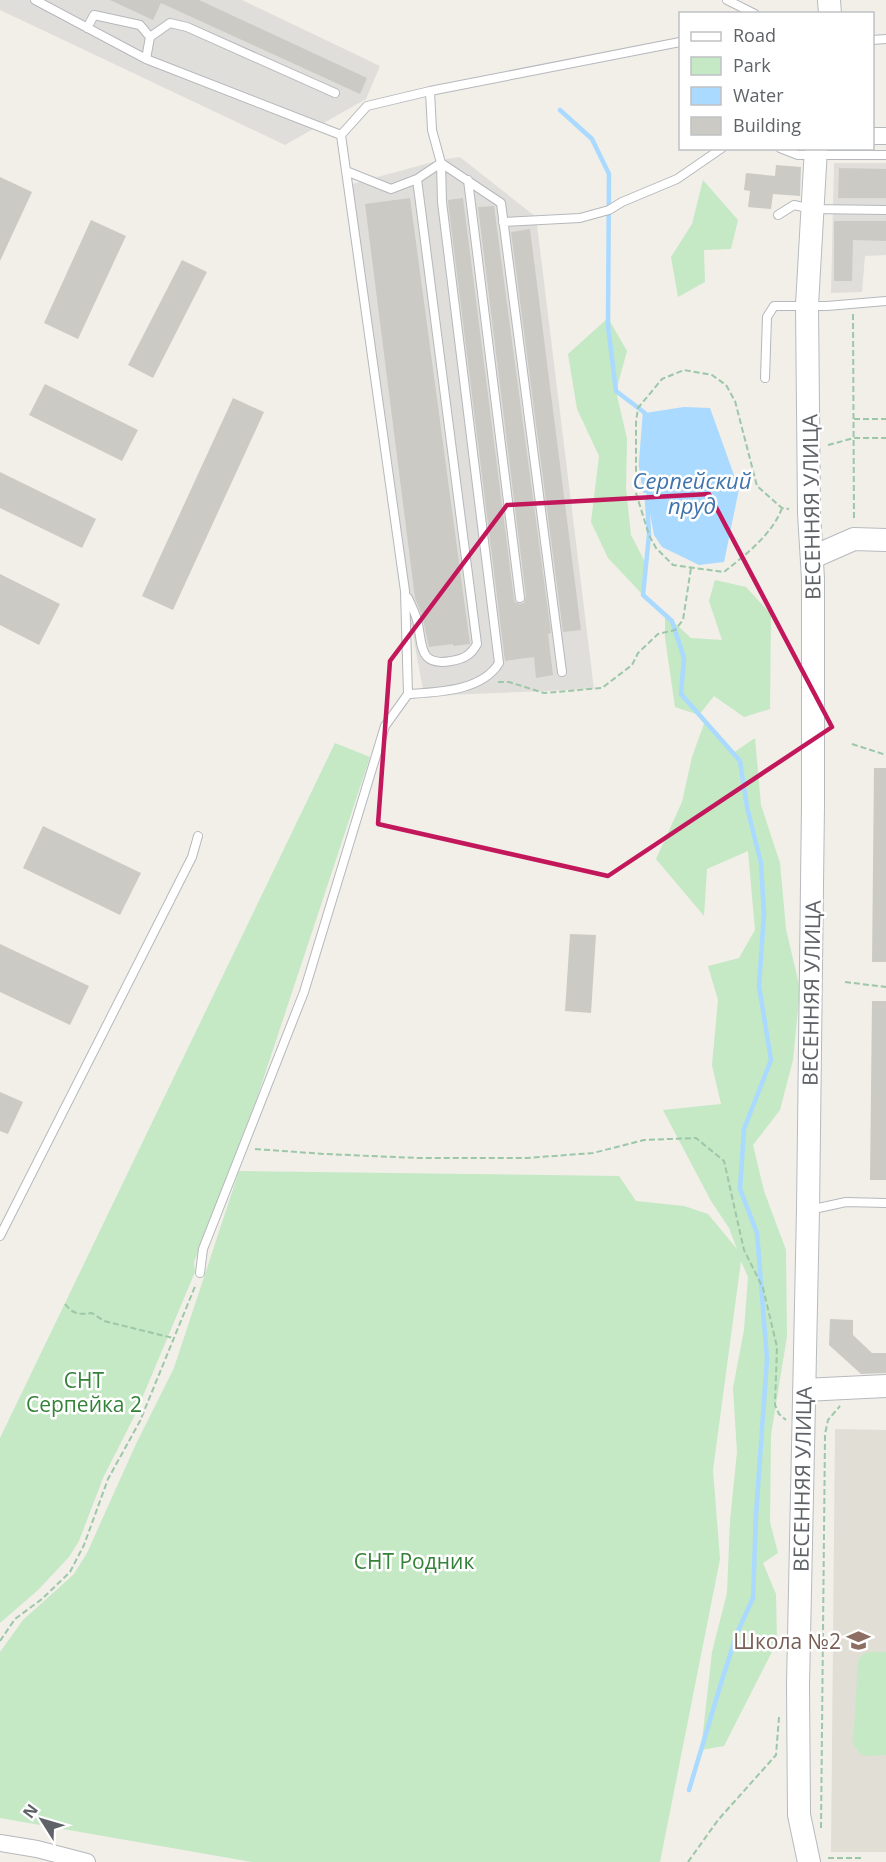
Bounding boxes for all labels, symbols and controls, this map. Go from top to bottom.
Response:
legend [679,12,874,150]
text: Road [733,23,776,47]
text: Park [733,53,771,77]
text: Water [733,83,784,107]
text: Building [733,113,801,137]
street label: ВЕСЕННЯЯ УЛИЦА [795,413,827,600]
water label: Серпейский пруд [633,465,752,520]
street label: ВЕСЕННЯЯ УЛИЦА [795,899,827,1086]
park label: СНТ Серпейка 2 [26,1366,142,1418]
street label: ВЕСЕННЯЯ УЛИЦА [786,1385,818,1572]
park label: СНТ Родник [354,1547,474,1575]
place label: Школа №2 [733,1627,841,1655]
school or university icon: Школа №2 [846,1628,872,1654]
north arrow [12,1790,72,1850]
text: N [17,1799,43,1823]

